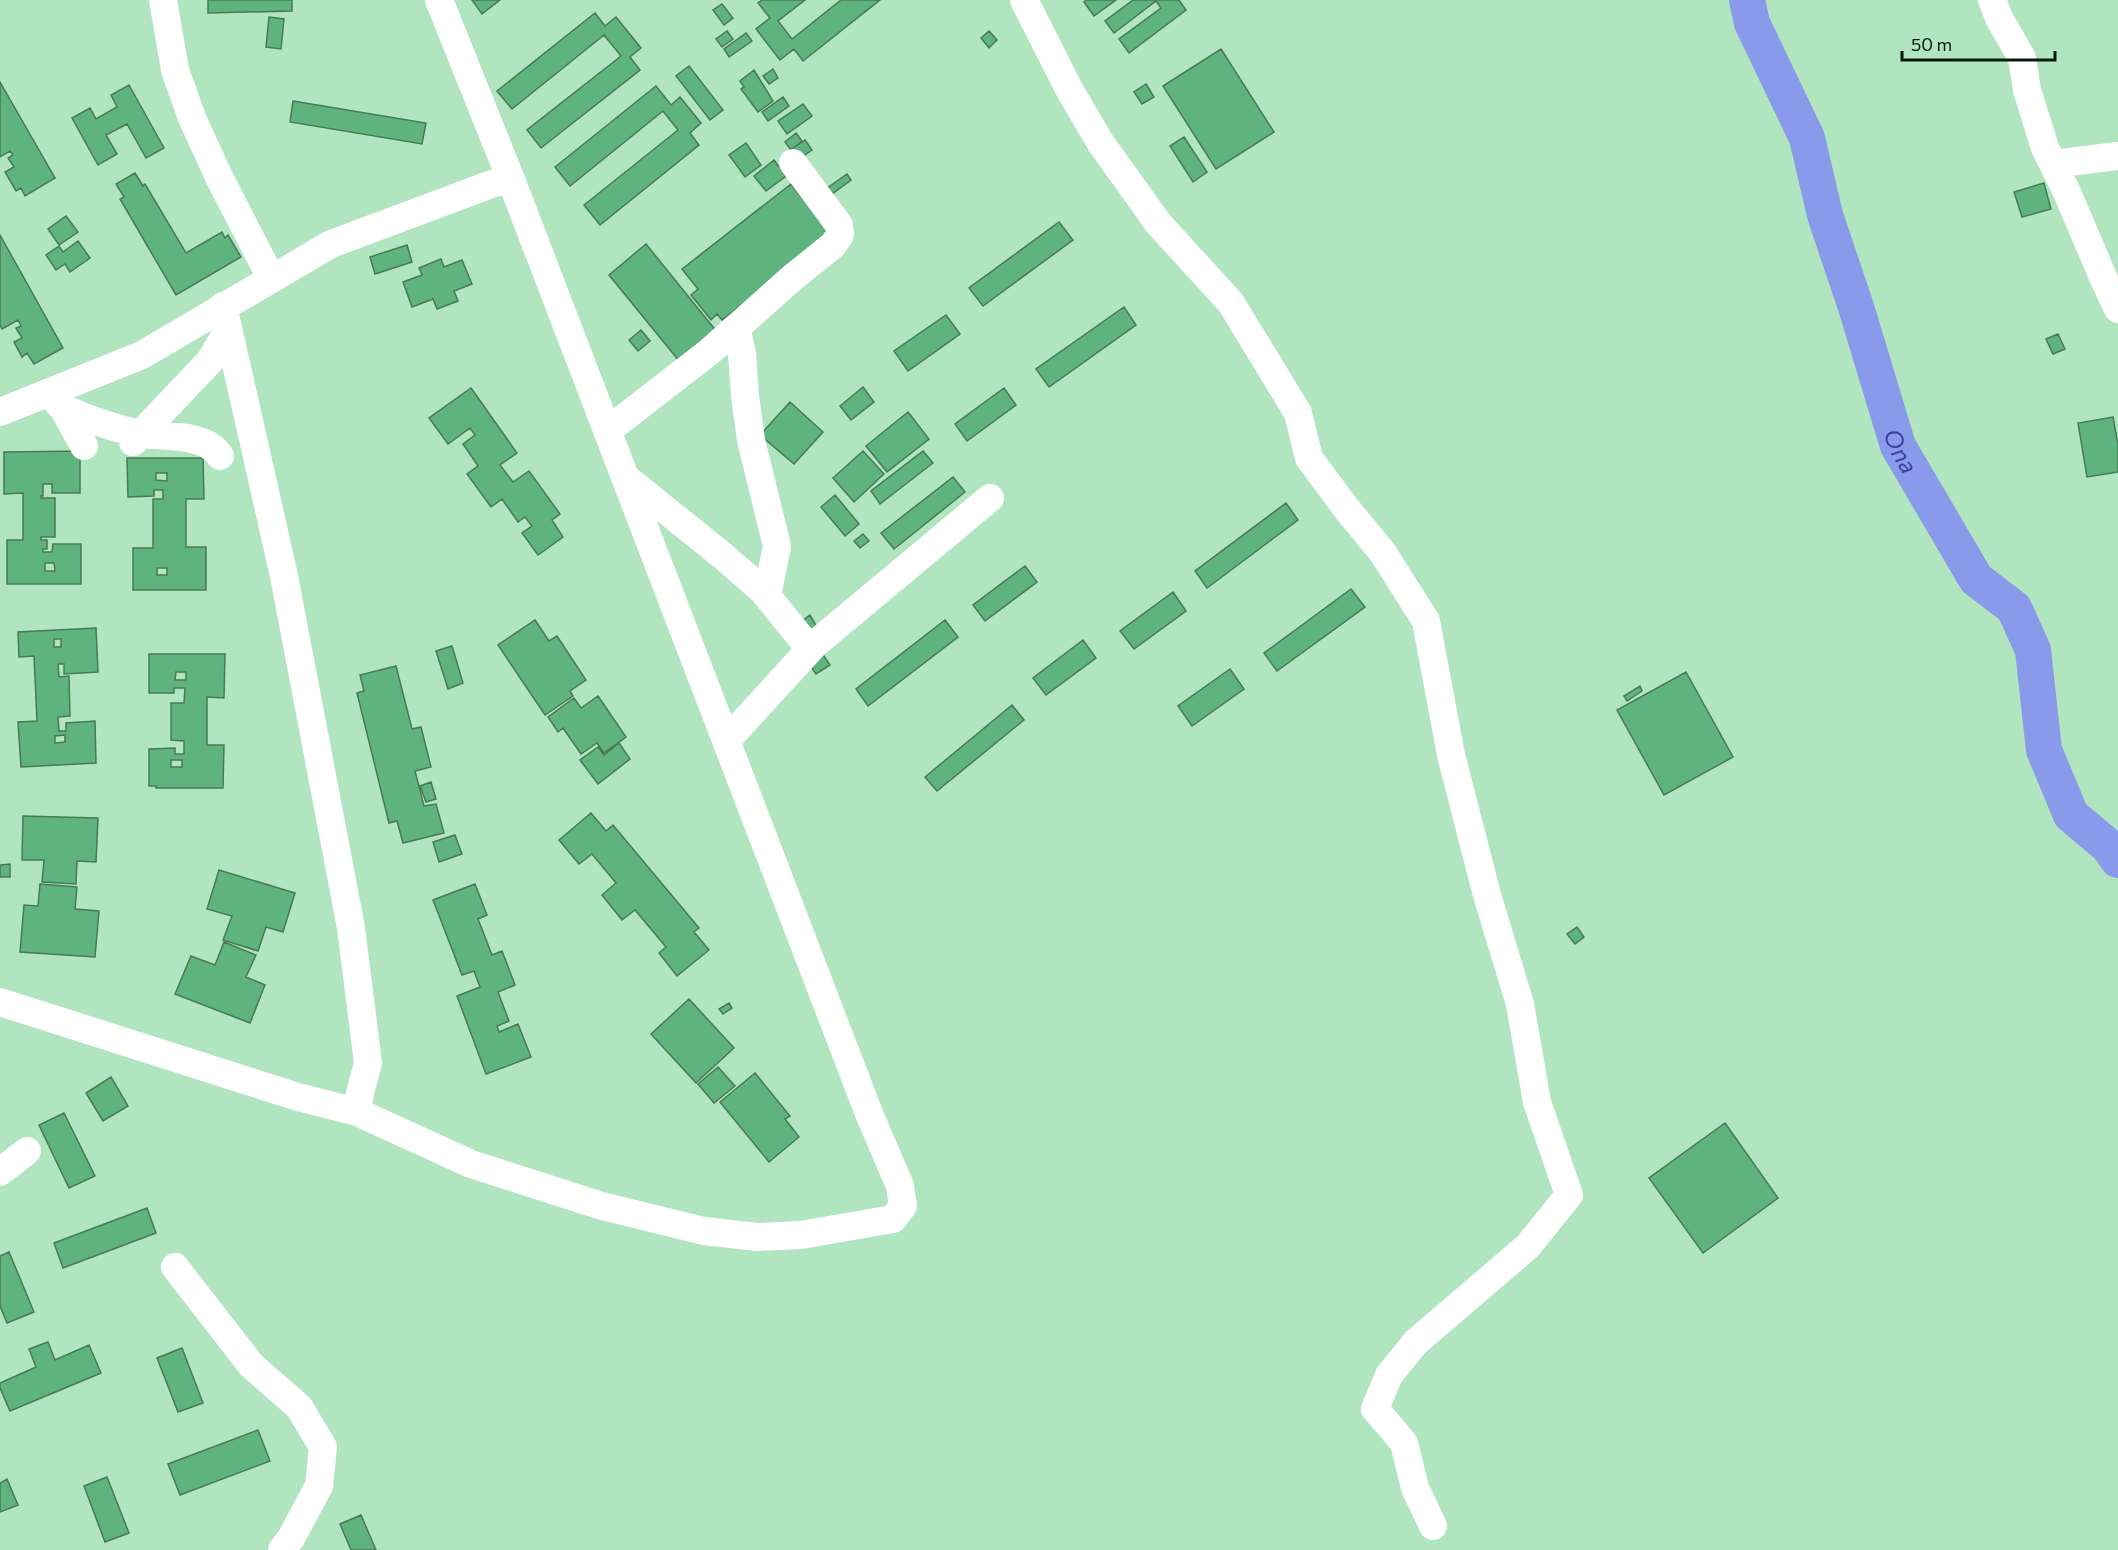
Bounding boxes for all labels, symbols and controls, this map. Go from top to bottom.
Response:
scale bar [1902,24,2055,62]
text: 50 m [1911,33,1952,55]
water label: Ona [1879,425,1925,478]

